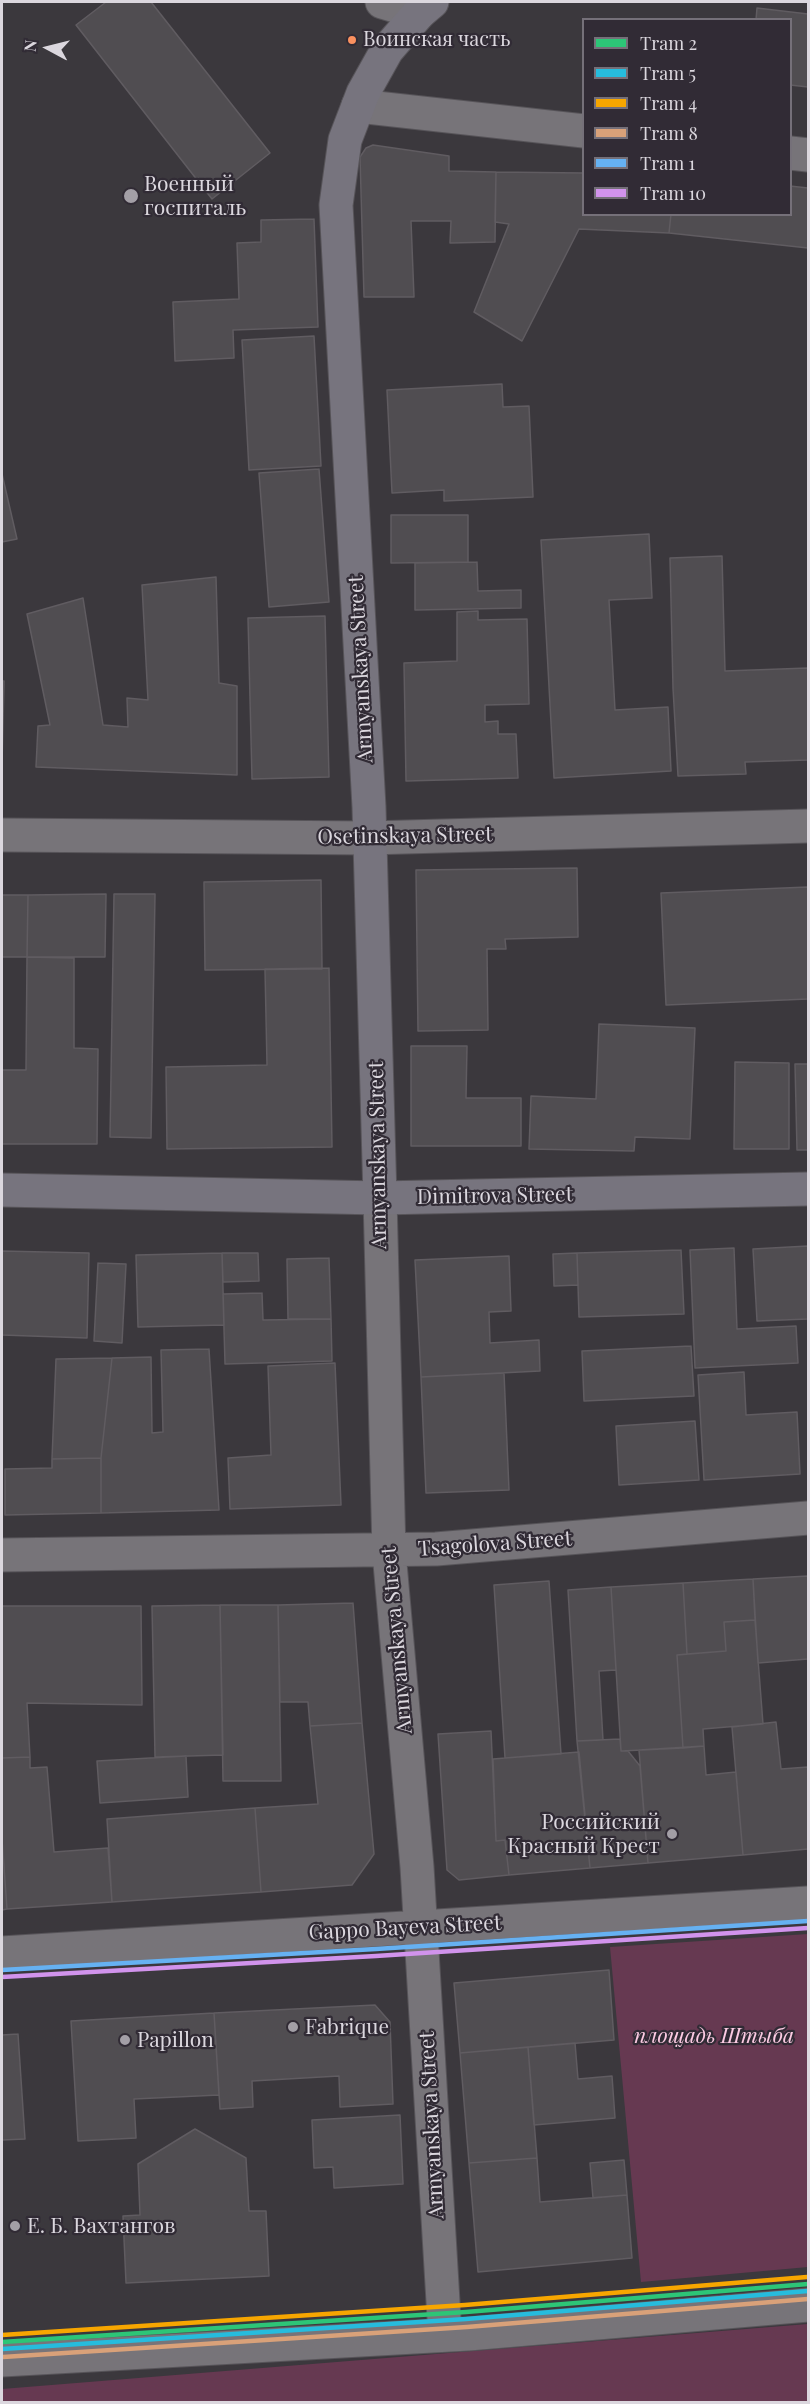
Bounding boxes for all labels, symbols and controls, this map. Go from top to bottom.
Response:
north arrow [18,18,78,78]
legend [582,18,792,216]
place label: Воинская часть [363,28,510,52]
text: Tram 2 [640,31,697,55]
marker: Воинская часть [346,34,358,46]
text: N [19,39,41,53]
text: Tram 5 [640,61,696,85]
text: Tram 4 [640,91,697,115]
text: Tram 8 [640,121,698,145]
text: Tram 1 [640,151,695,175]
place label: Военный госпиталь [144,171,246,221]
text: Tram 10 [640,181,706,205]
marker: Военный госпиталь [122,187,140,205]
street label: Armyanskaya Street [343,574,379,764]
street label: Osetinskaya Street [317,822,493,850]
street label: Armyanskaya Street [364,1061,392,1249]
street label: Dimitrova Street [417,1182,573,1210]
street label: Tsagolova Street [417,1526,573,1562]
street label: Armyanskaya Street [376,1545,418,1735]
place label: Российский Красный Крест [507,1809,660,1859]
marker: Российский Красный Крест [665,1827,679,1841]
street label: Gappo Bayeva Street [308,1910,502,1946]
place label: Fabrique [305,2014,389,2040]
marker: Fabrique [286,2020,300,2034]
park label: площадь Штыба [634,2023,794,2049]
place label: Papillon [137,2027,214,2053]
street label: Armyanskaya Street [414,2030,450,2220]
marker: Papillon [118,2033,132,2047]
place label: Е. Б. Вахтангов [27,2213,175,2239]
marker: Е. Б. Вахтангов [8,2219,22,2233]

